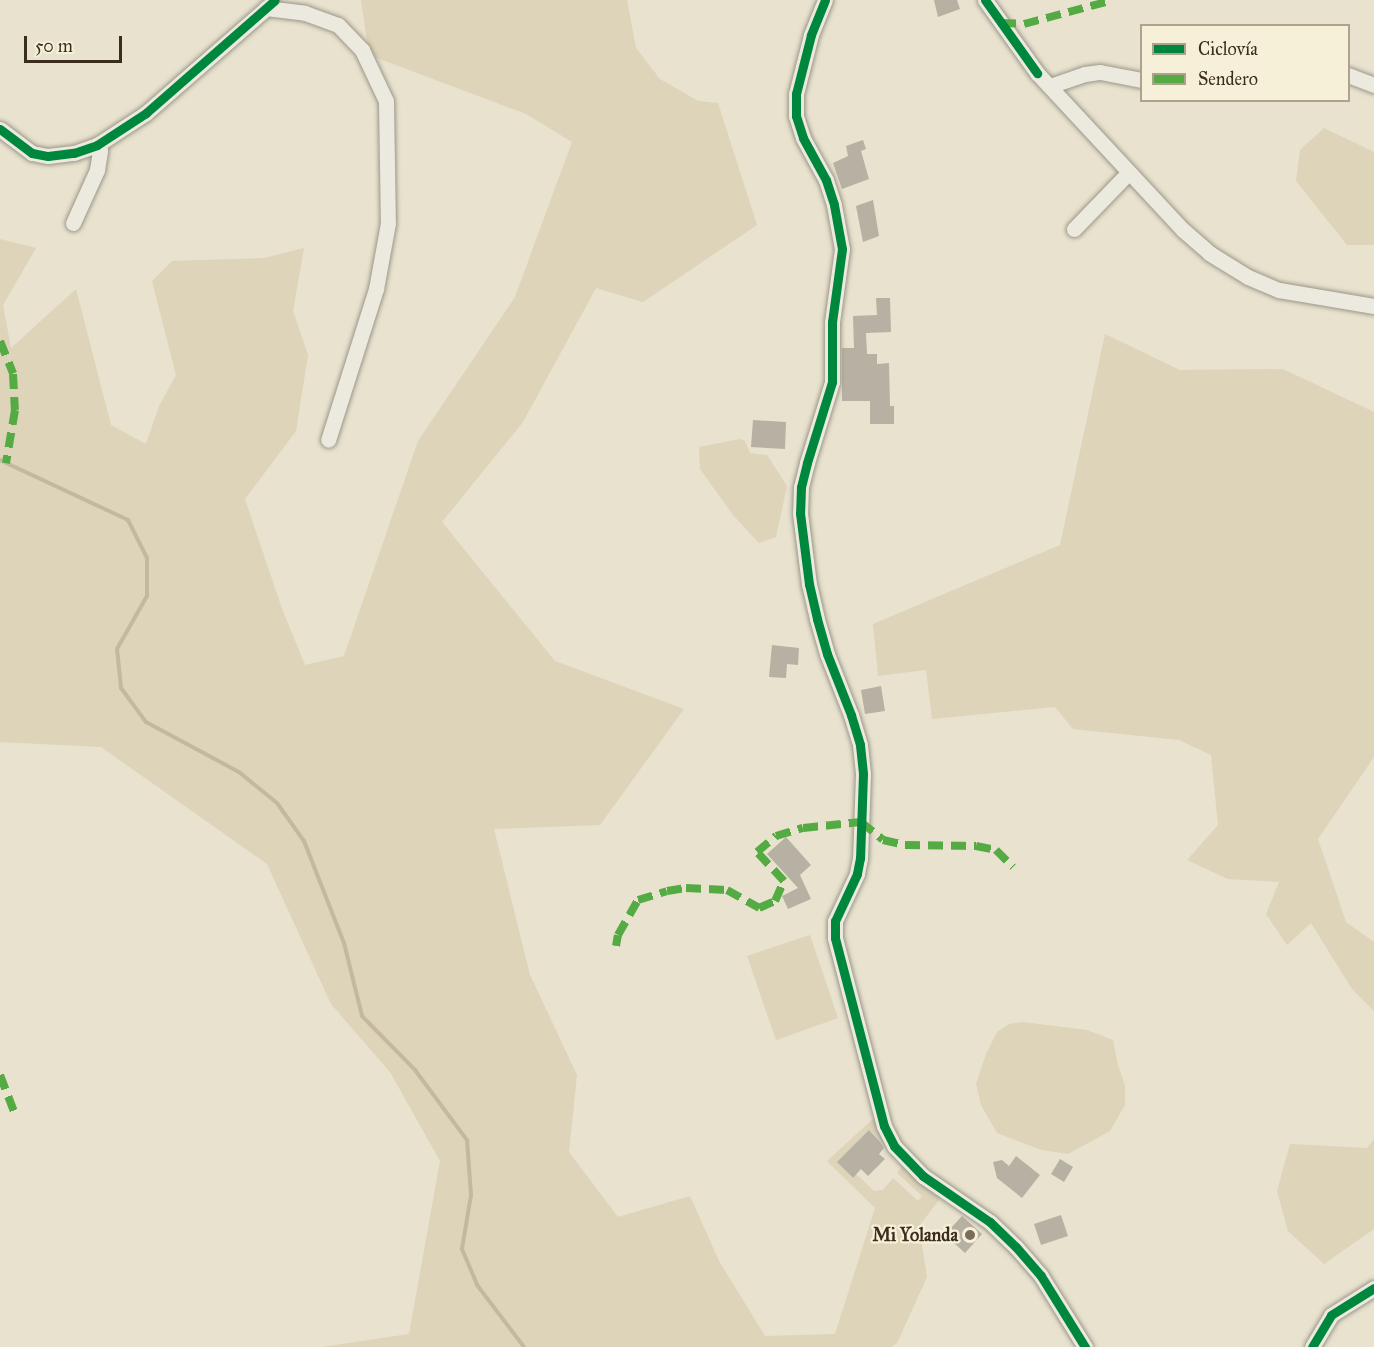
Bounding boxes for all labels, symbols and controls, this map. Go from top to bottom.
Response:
scale bar [27,24,124,62]
legend [1140,24,1350,102]
text: 50 m [35,35,73,57]
text: Ciclovía [1198,38,1258,60]
text: Sendero [1198,68,1258,90]
place label: Mi Yolanda [872,1224,958,1246]
marker: Mi Yolanda [963,1228,977,1242]

